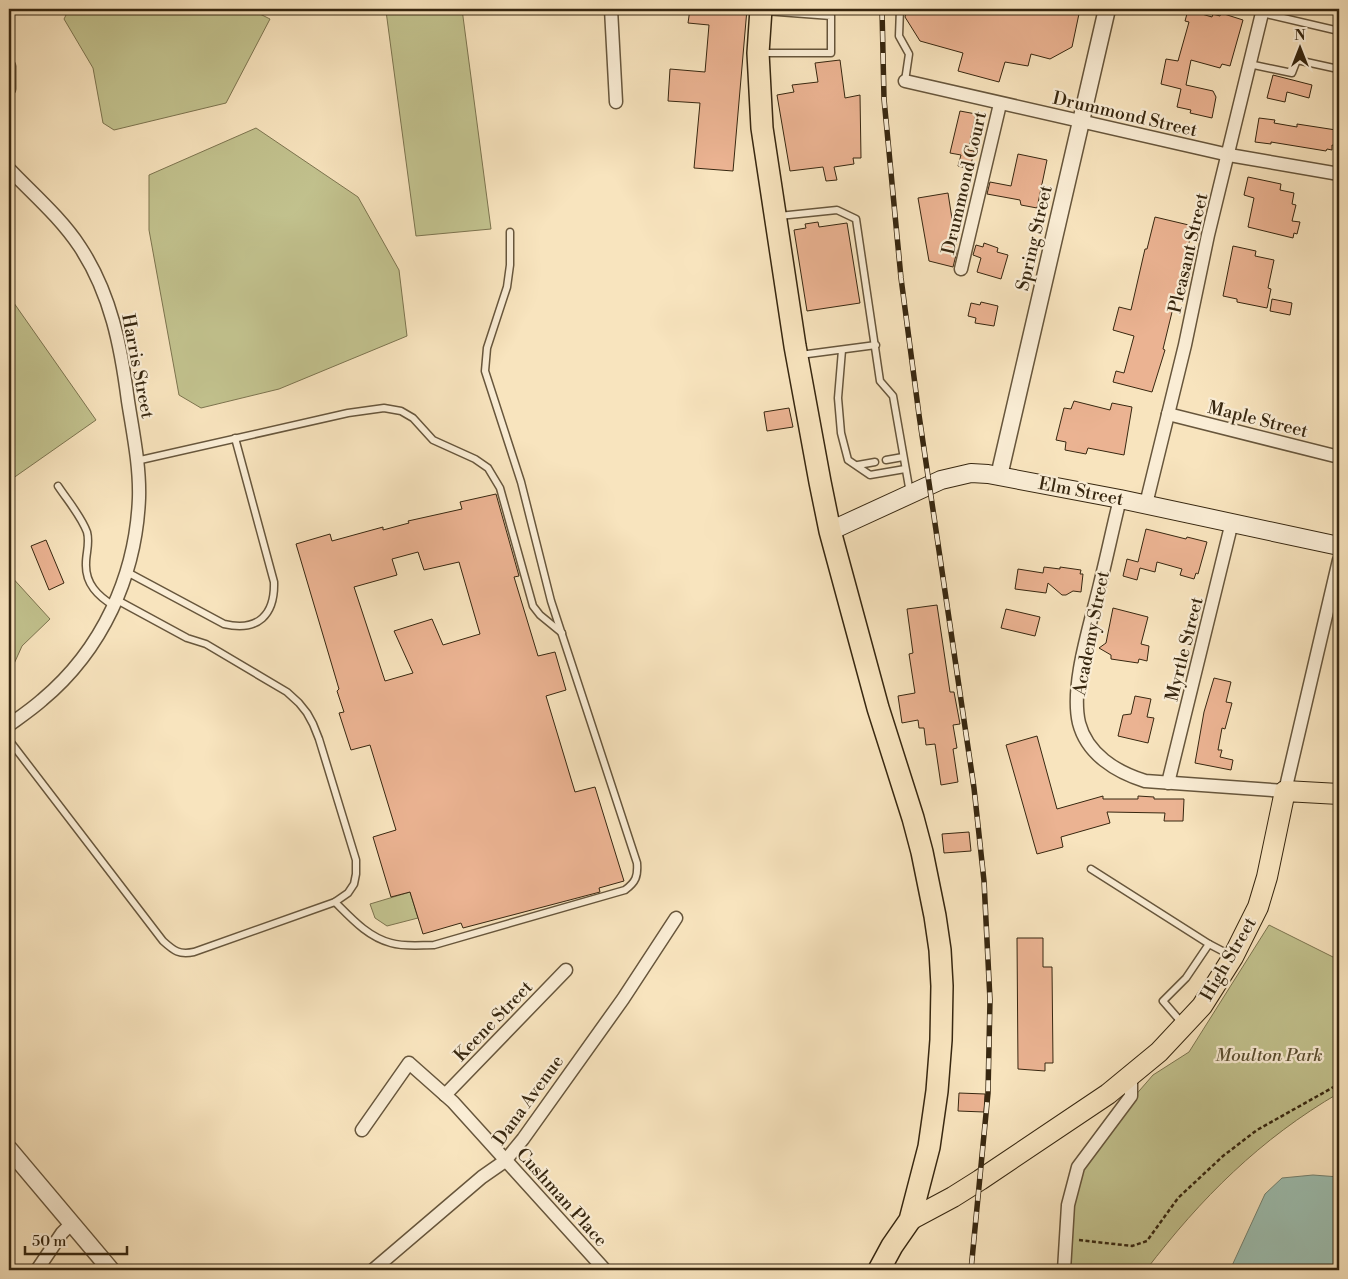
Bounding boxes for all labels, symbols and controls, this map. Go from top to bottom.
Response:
north arrow [1276,22,1326,72]
text: N [1294,27,1306,45]
street label: Drummond Street [1050,87,1200,142]
street label: Drummond Court [937,109,992,257]
street label: Spring Street [1011,183,1058,293]
street label: Pleasant Street [1164,190,1214,315]
street label: Harris Street [116,312,159,421]
street label: Maple Street [1205,396,1311,443]
street label: Elm Street [1036,472,1126,511]
street label: Academy Street [1068,568,1115,698]
street label: Myrtle Street [1160,594,1209,704]
street label: High Street [1195,913,1262,1005]
street label: Keene Street [449,976,538,1067]
park label: Moulton Park [1215,1044,1323,1067]
street label: Dana Avenue [488,1051,569,1150]
street label: Cushman Place [511,1143,612,1252]
scale bar [25,1224,128,1256]
text: 50 m [32,1232,66,1251]

